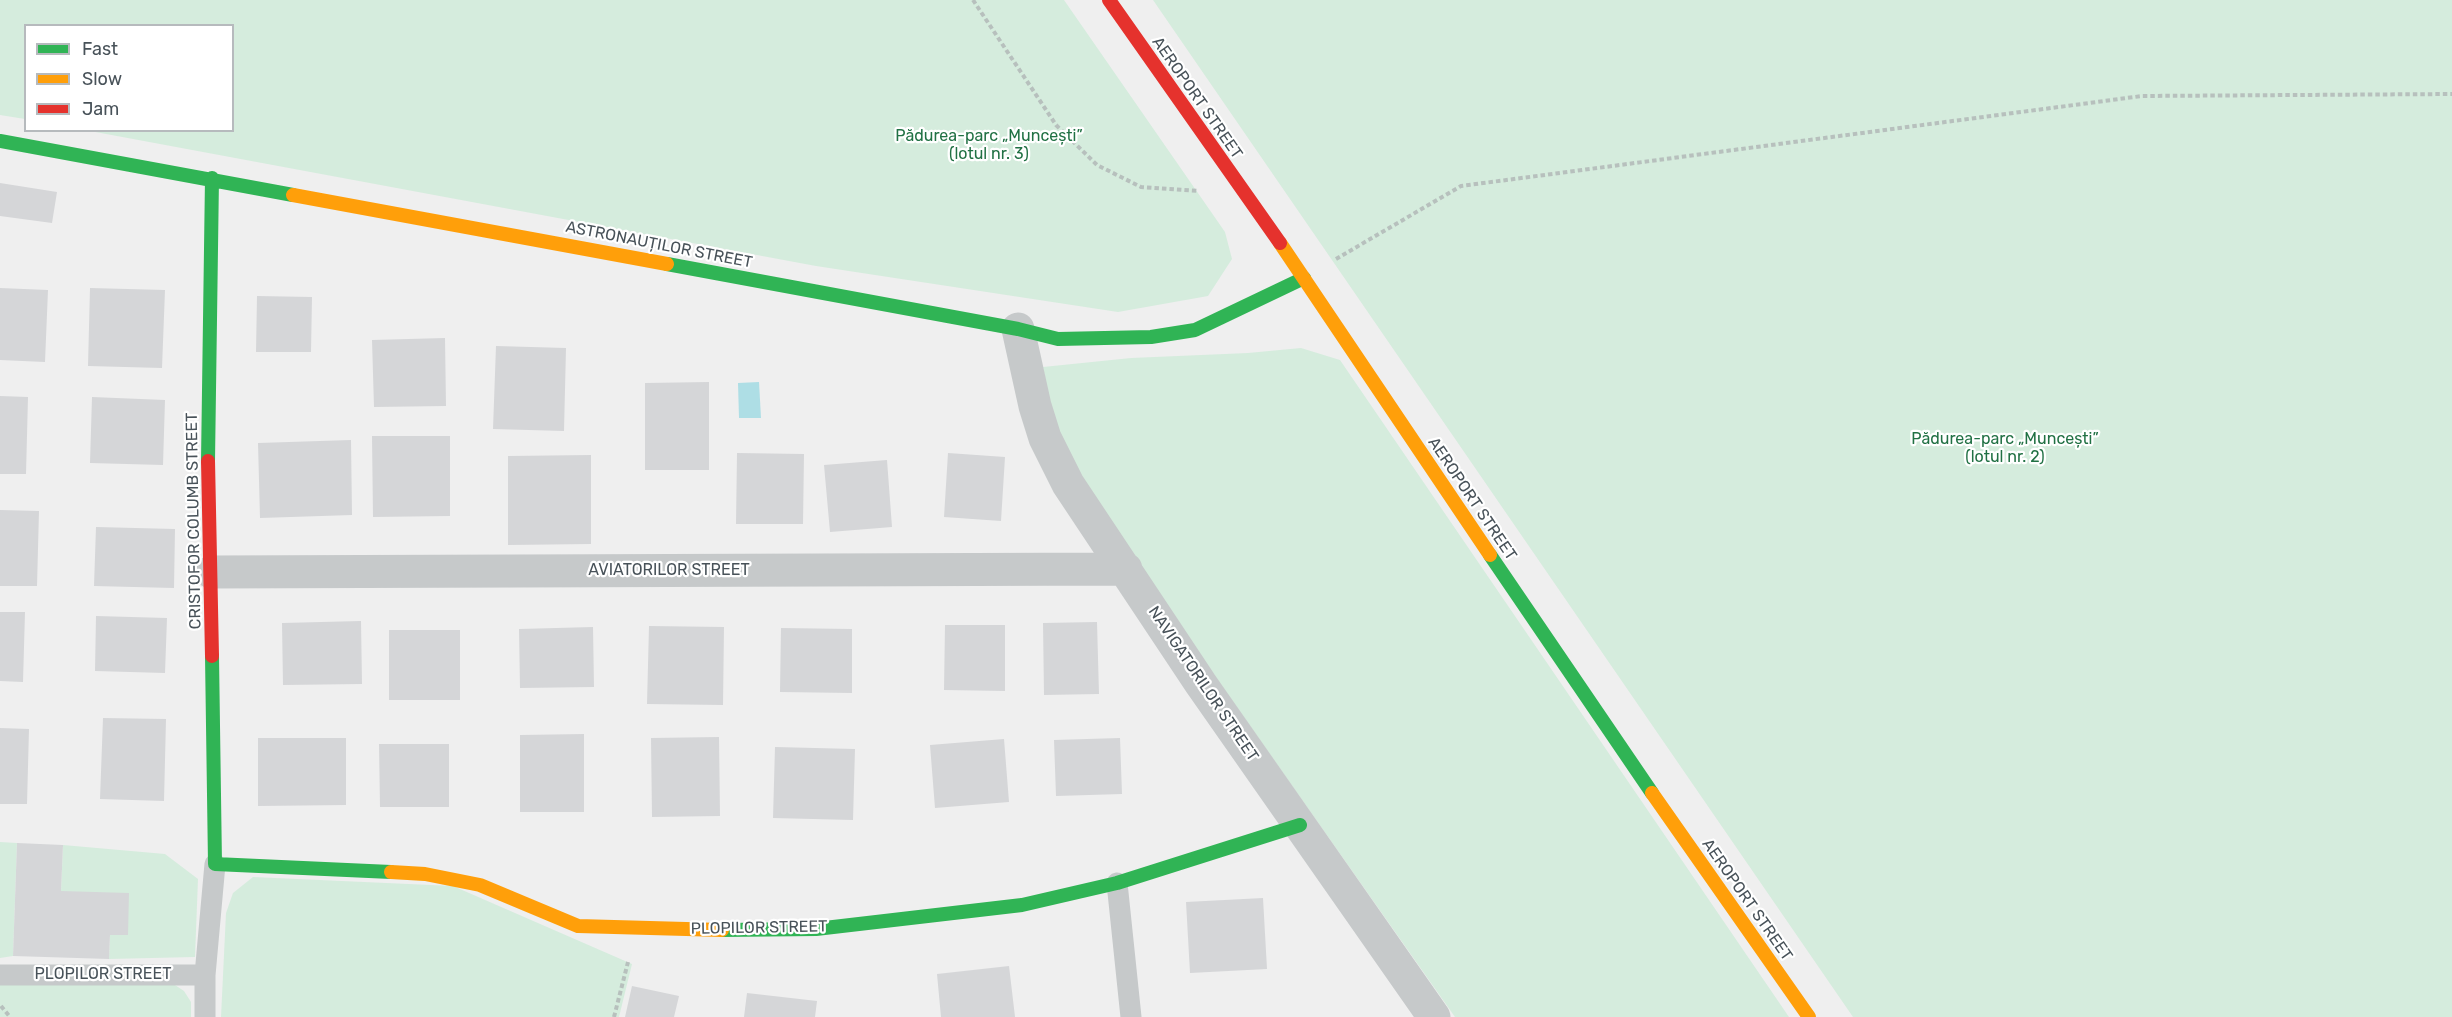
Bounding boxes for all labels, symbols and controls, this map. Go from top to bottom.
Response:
legend [24,24,234,132]
street label: AEROPORT STREET [1148,33,1246,163]
text: Fast [82,38,118,60]
text: Slow [82,68,122,90]
text: Jam [82,98,119,120]
park label: Pădurea-parc „Muncești” (lotul nr. 3) [895,126,1083,164]
street label: ASTRONAUȚILOR STREET [564,217,754,273]
street label: CRISTOFOR COLUMB STREET [183,413,205,629]
park label: Pădurea-parc „Muncești” (lotul nr. 2) [1911,429,2099,467]
street label: AEROPORT STREET [1424,434,1520,564]
street label: AVIATORILOR STREET [588,560,750,580]
street label: NAVIGATORILOR STREET [1144,603,1262,765]
street label: AEROPORT STREET [1698,835,1796,965]
street label: PLOPILOR STREET [690,917,828,939]
street label: PLOPILOR STREET [35,964,171,984]

